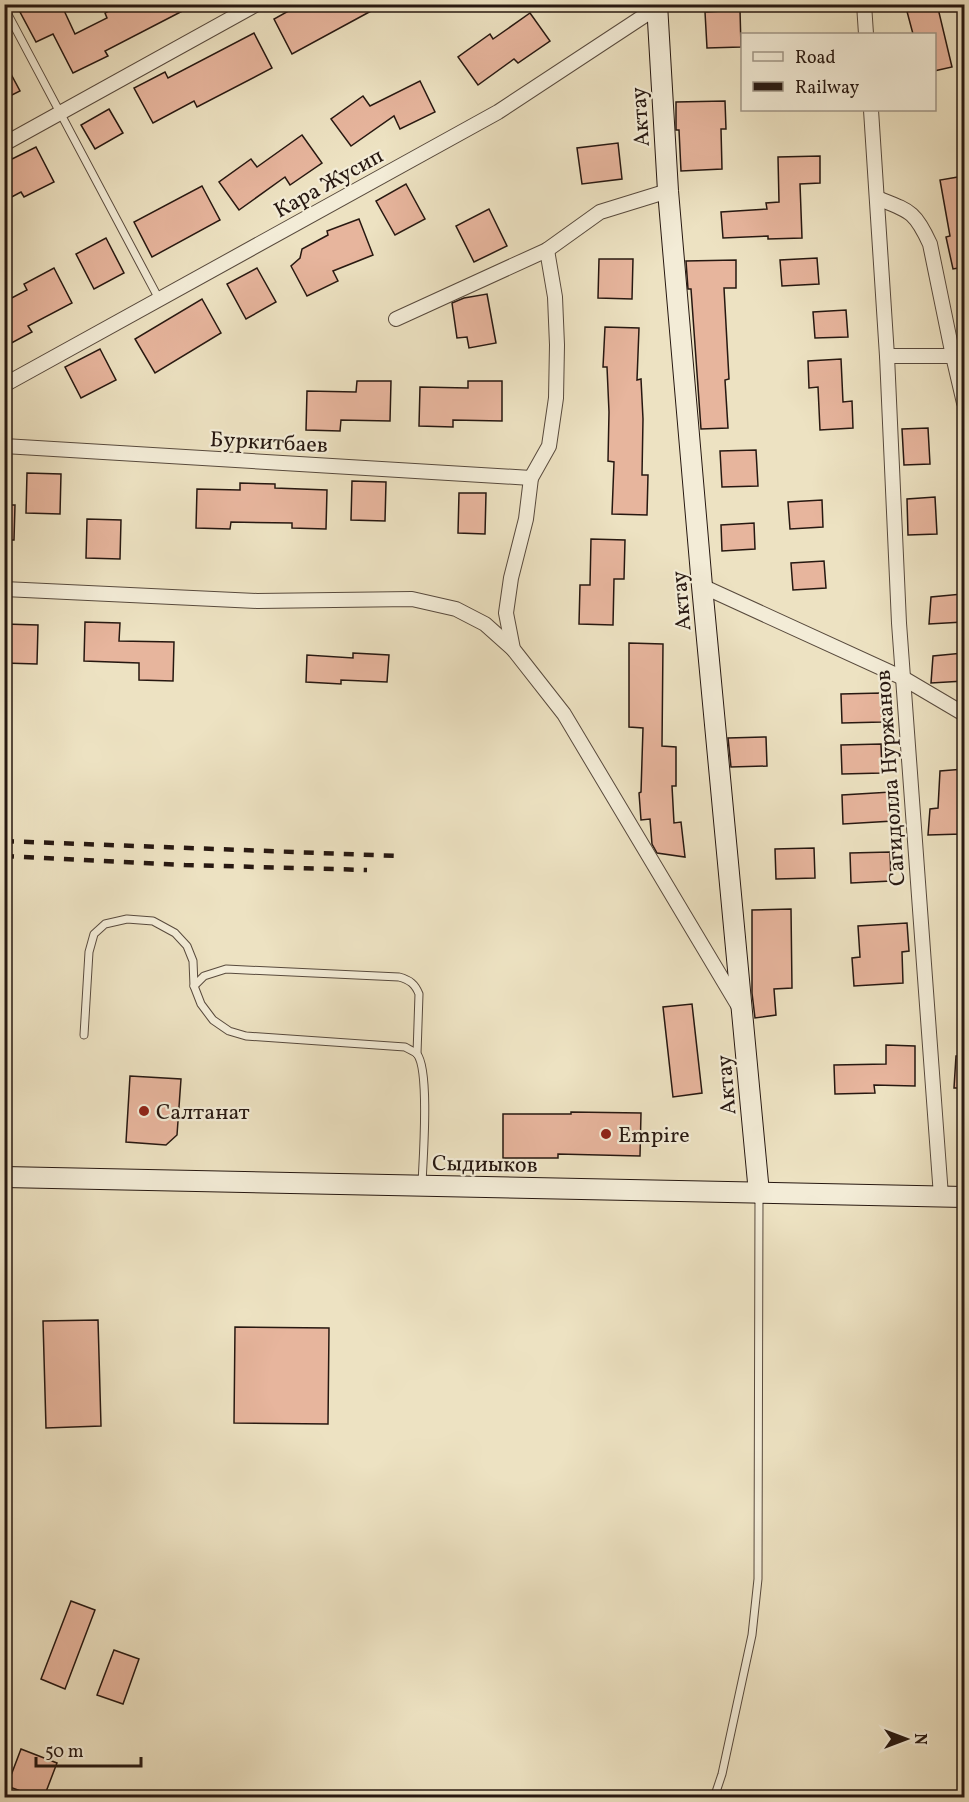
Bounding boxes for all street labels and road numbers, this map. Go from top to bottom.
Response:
street label: Актау [624,86,659,148]
street label: Кара Жусип [269,141,390,227]
street label: Буркитбаев [209,425,329,462]
street label: Актау [664,569,701,632]
street label: Сагидолла Нуржанов [868,669,915,887]
street label: Актау [709,1053,746,1116]
street label: Сыдиыков [432,1149,538,1182]

